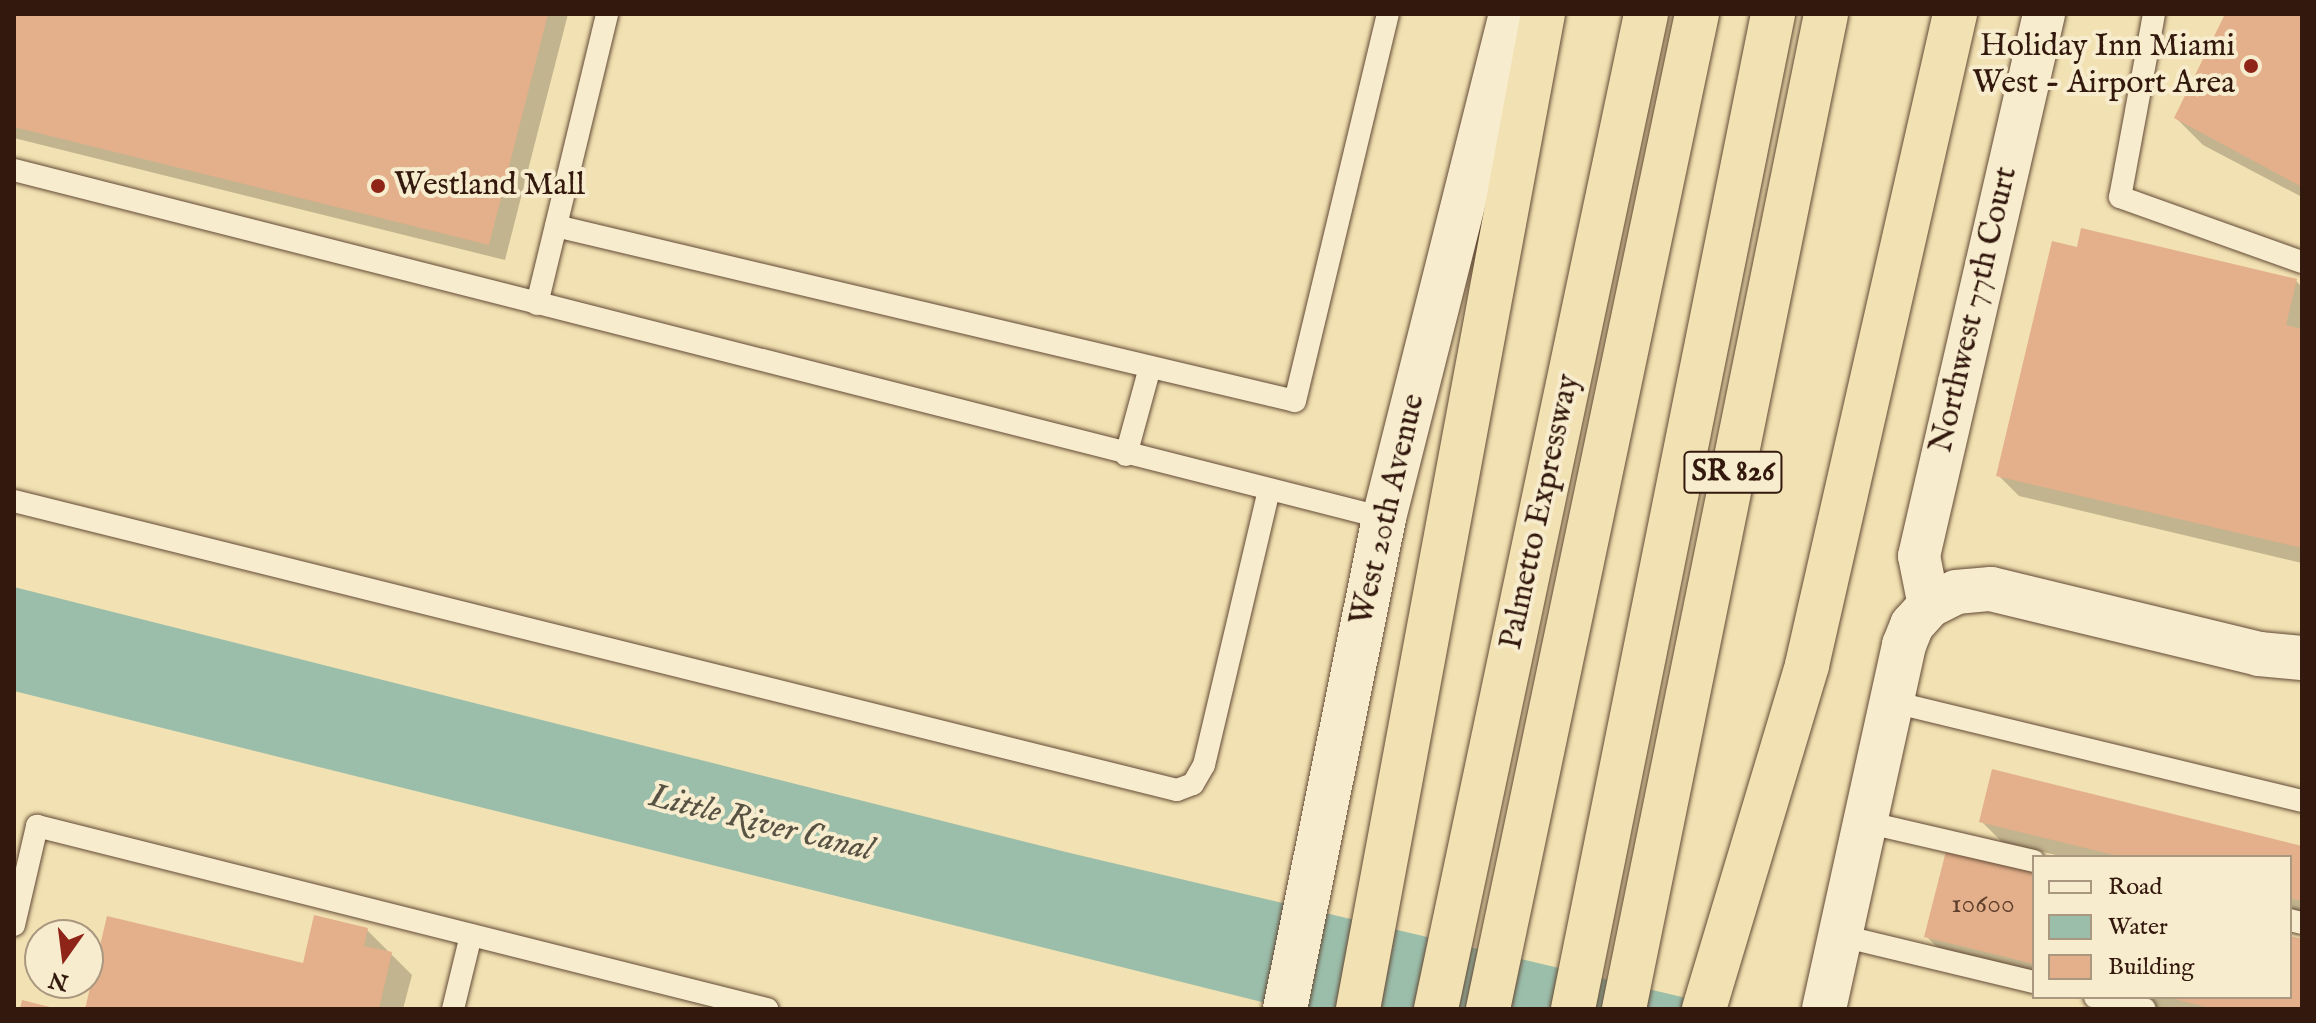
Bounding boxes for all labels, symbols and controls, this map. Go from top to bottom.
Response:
place label: Holiday Inn Miami West - Airport Area [1972,29,2235,104]
marker: Holiday Inn Miami West - Airport Area [2242,57,2260,75]
street label: Northwest 77th Court [1923,163,2027,457]
place label: Westland Mall [394,167,585,205]
marker: Westland Mall [369,177,387,195]
street label: Palmetto Expressway [1493,371,1589,653]
street label: West 20th Avenue [1344,391,1434,629]
road number: SR 826 [1683,446,1783,498]
water label: Little River Canal [645,775,877,871]
legend [2032,855,2292,999]
text: Road [2108,872,2162,903]
house number: 10600 [1951,888,2015,922]
text: Water [2108,912,2168,943]
north arrow [24,919,104,999]
text: Building [2108,952,2194,983]
text: N [46,964,71,996]

